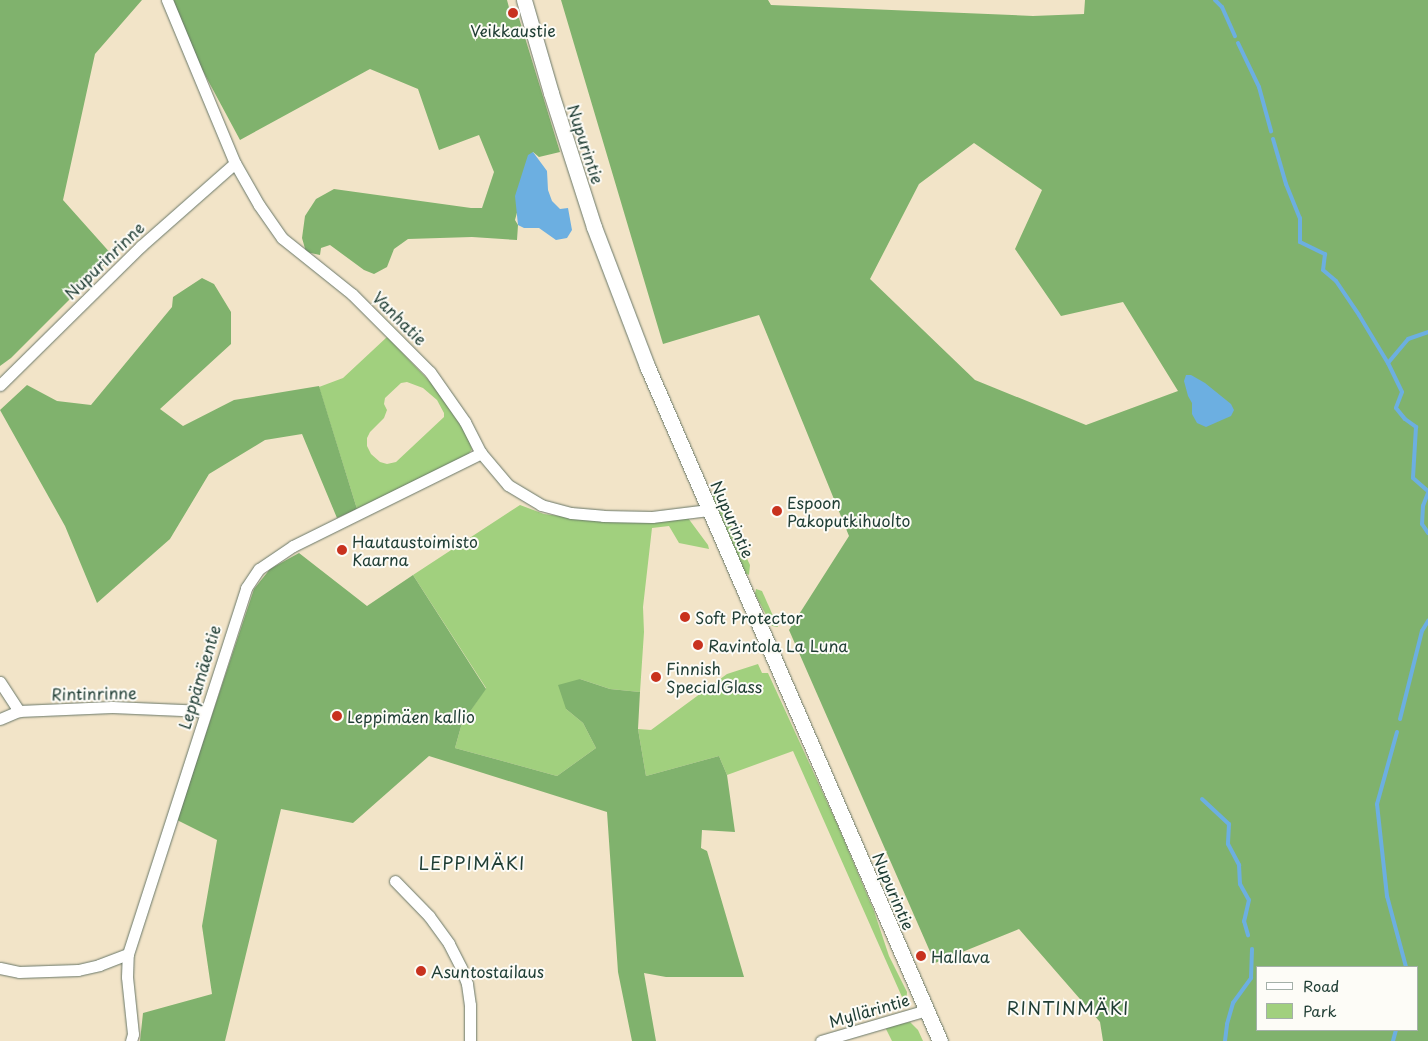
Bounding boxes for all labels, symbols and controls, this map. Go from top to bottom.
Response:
marker: Veikkaustie [507,7,519,19]
place label: Veikkaustie [470,20,556,40]
street label: Nupurintie [564,102,608,186]
street label: Nupurinrinne [60,217,148,303]
street label: Vanhatie [369,287,431,349]
street label: Nupurintie [707,477,759,561]
place label: Espoon Pakoputkihuolto [787,492,910,530]
marker: Espoon Pakoputkihuolto [771,505,783,517]
place label: Hautaustoimisto Kaarna [352,531,478,569]
marker: Hautaustoimisto Kaarna [336,544,348,556]
place label: Soft Protector [695,607,804,627]
marker: Soft Protector [679,611,691,623]
street label: Leppämäentie [174,623,224,731]
place label: Ravintola La Luna [708,635,848,655]
marker: Ravintola La Luna [692,639,704,651]
place label: Finnish SpecialGlass [666,658,762,696]
marker: Finnish SpecialGlass [650,671,662,683]
street label: Rintinrinne [51,683,137,703]
place label: Leppimäen kallio [347,706,476,726]
marker: Leppimäen kallio [331,710,343,722]
street label: Nupurintie [869,849,919,933]
district label: LEPPIMÄKI [417,852,527,874]
place label: Hallava [931,946,990,966]
marker: Hallava [915,950,927,962]
place label: Asuntostailaus [431,961,544,981]
marker: Asuntostailaus [415,965,427,977]
legend [1256,966,1418,1031]
text: Road [1303,974,1339,997]
street label: Myllärintie [827,989,911,1031]
district label: RINTINMÄKI [1006,997,1130,1019]
text: Park [1303,999,1337,1022]

